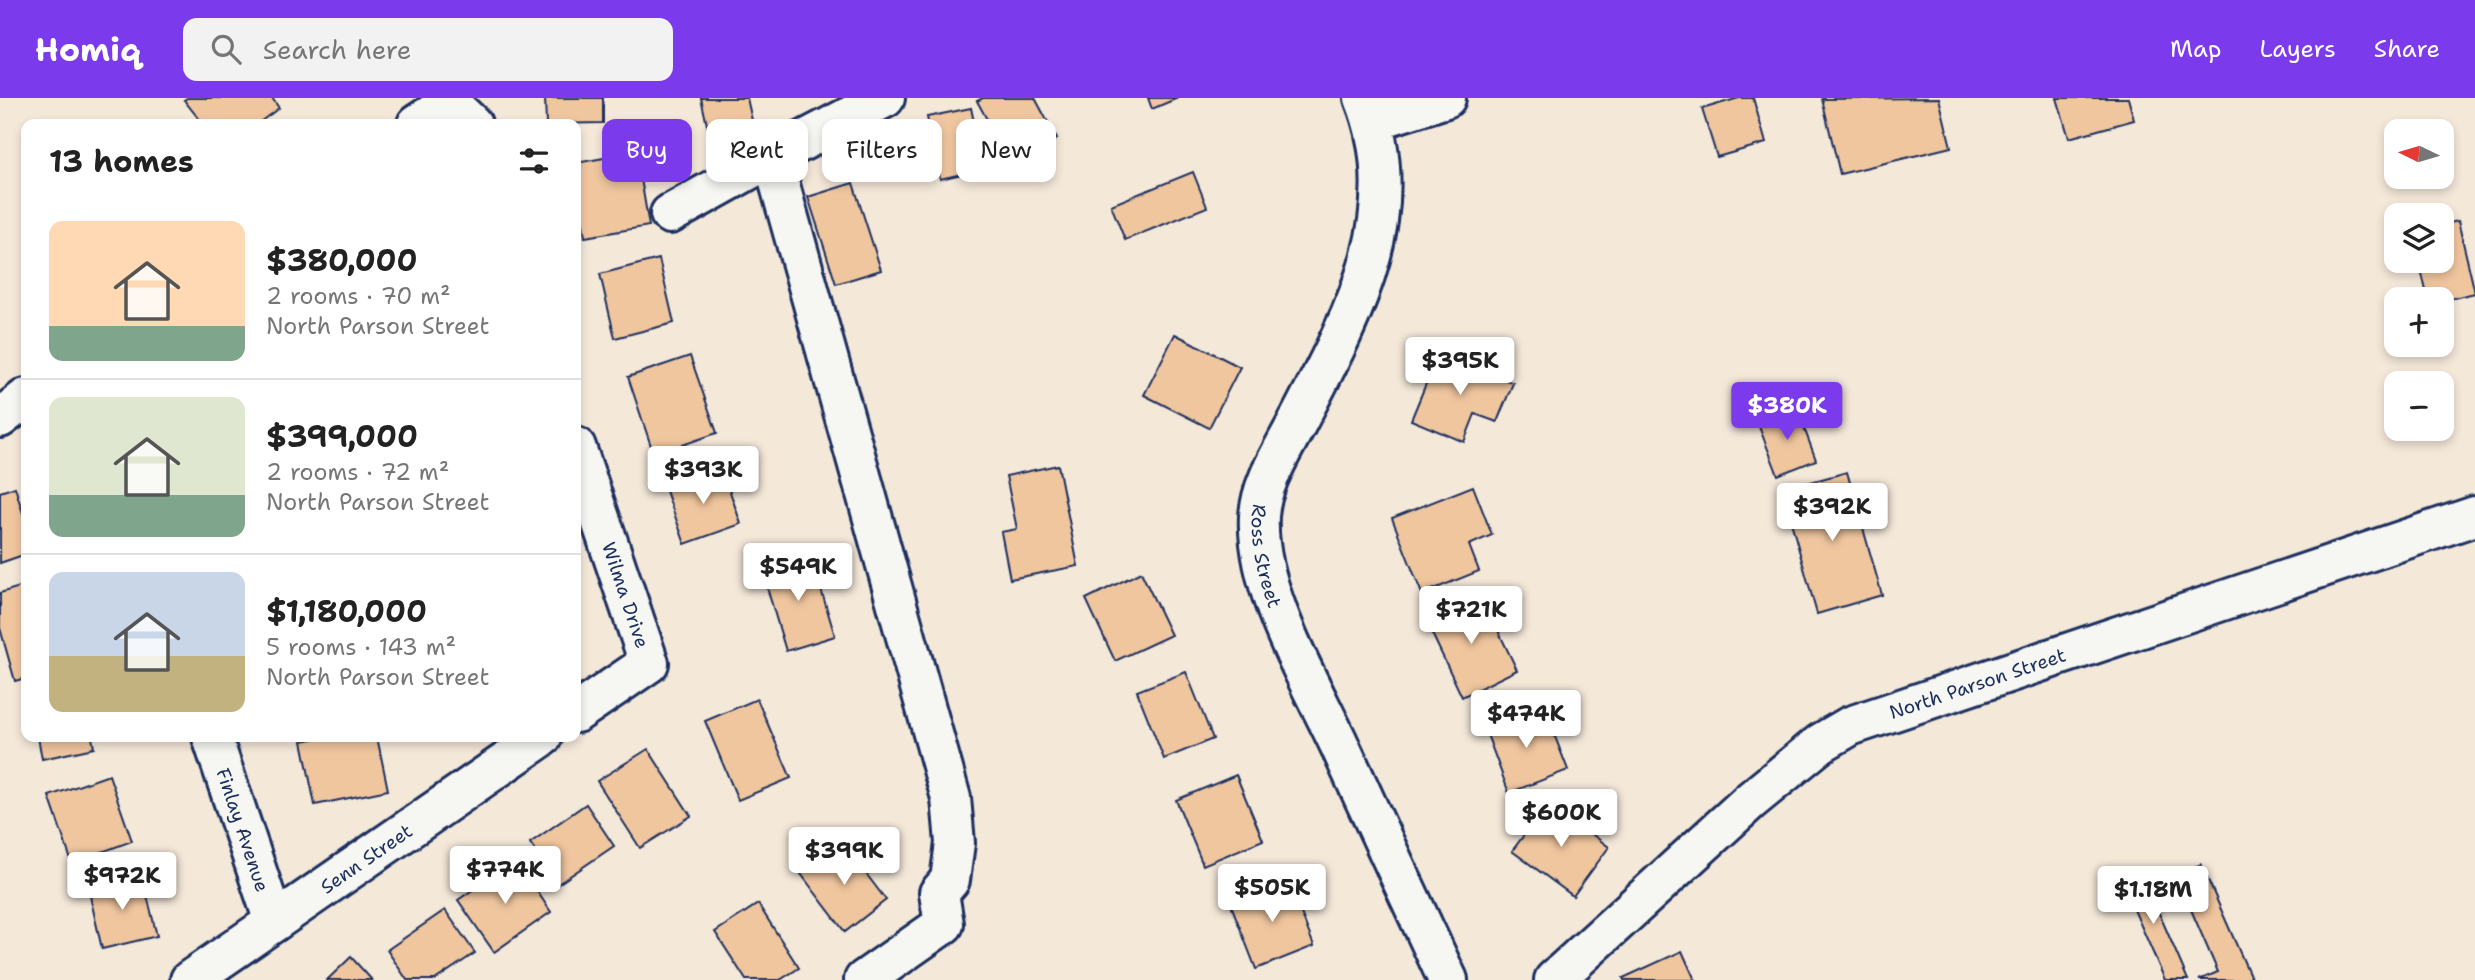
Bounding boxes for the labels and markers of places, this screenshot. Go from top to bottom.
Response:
pin: $395K [1411,338,1509,397]
pin: $380K [1738,382,1836,442]
pin: $393K [654,446,752,506]
pin: $392K [1783,484,1881,543]
pin: $549K [749,544,847,603]
pin: $721K [1422,587,1520,646]
pin: $474K [1477,690,1575,750]
pin: $600K [1512,790,1610,849]
pin: $399K [795,828,893,887]
pin: $774K [456,846,554,906]
pin: $972K [73,852,171,912]
pin: $505K [1223,864,1321,924]
pin: $1.18M [2096,866,2210,926]

